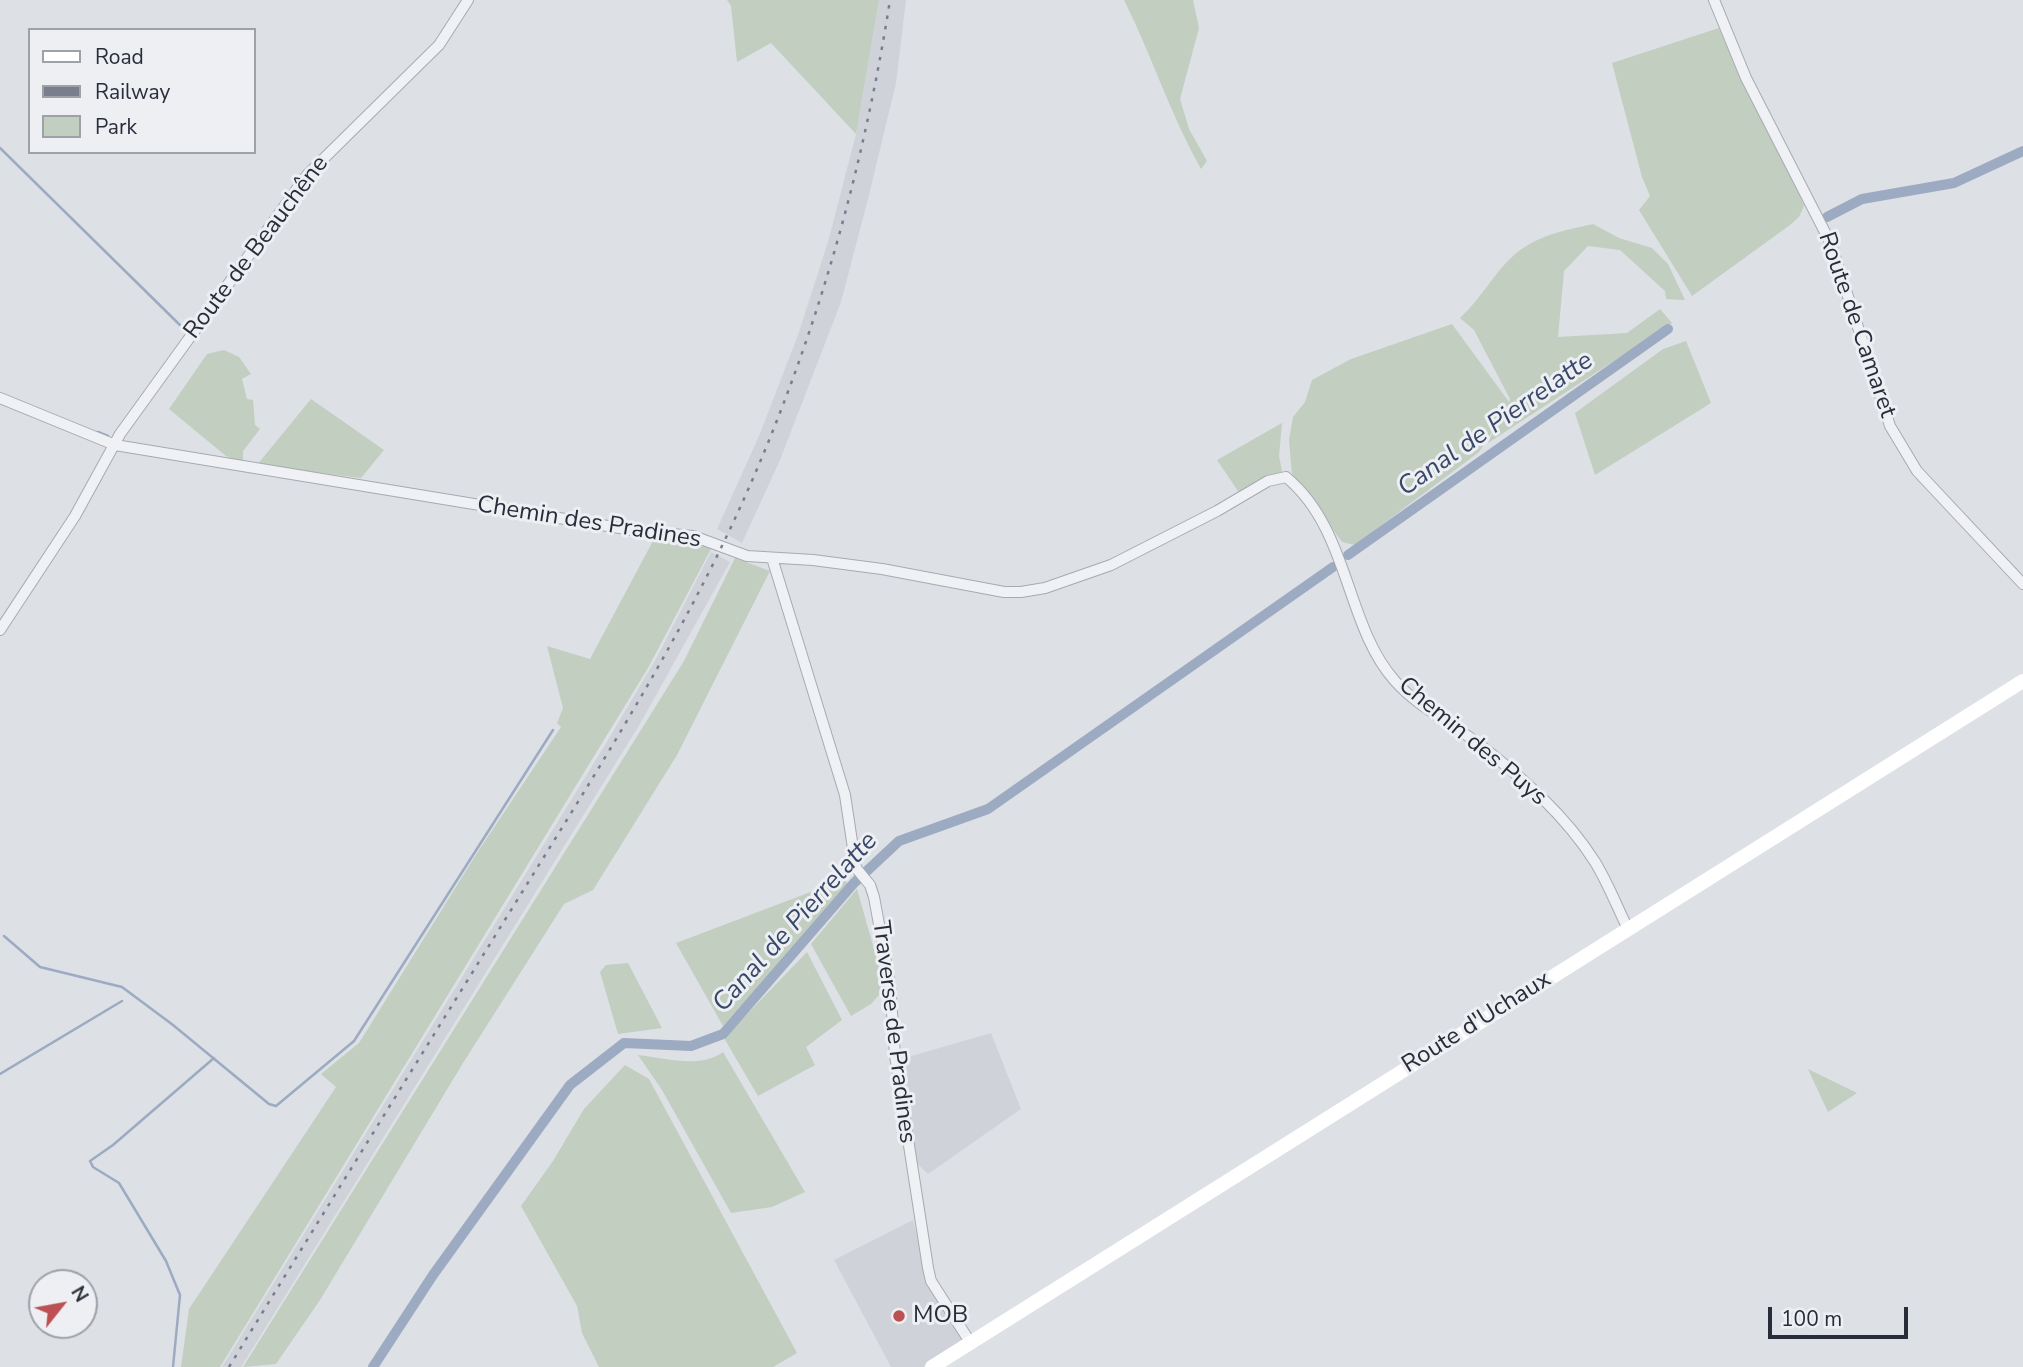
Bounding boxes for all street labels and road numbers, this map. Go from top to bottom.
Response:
street label: Route de Beauchêne [179,151,335,345]
street label: Route de Camaret [1811,229,1901,421]
street label: Chemin des Pradines [475,491,703,555]
street label: Chemin des Puys [1392,671,1552,813]
street label: Traverse de Pradines [865,919,921,1145]
street label: Route d'Uchaux [1397,966,1557,1080]

